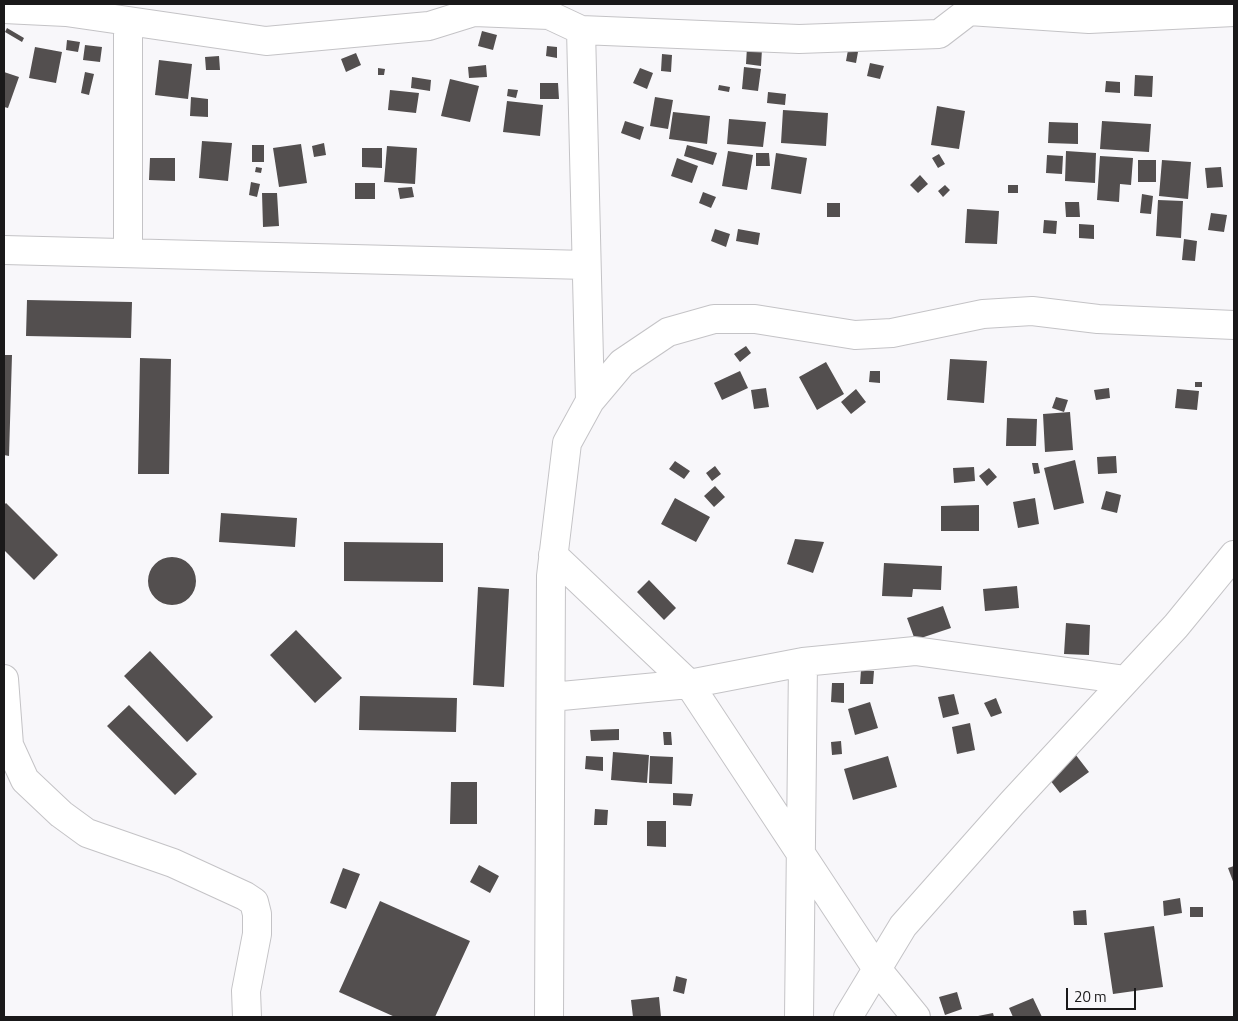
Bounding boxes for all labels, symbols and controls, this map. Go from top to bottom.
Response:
scale bar [1068,978,1138,1010]
text: 20 m [1074,985,1107,1008]

